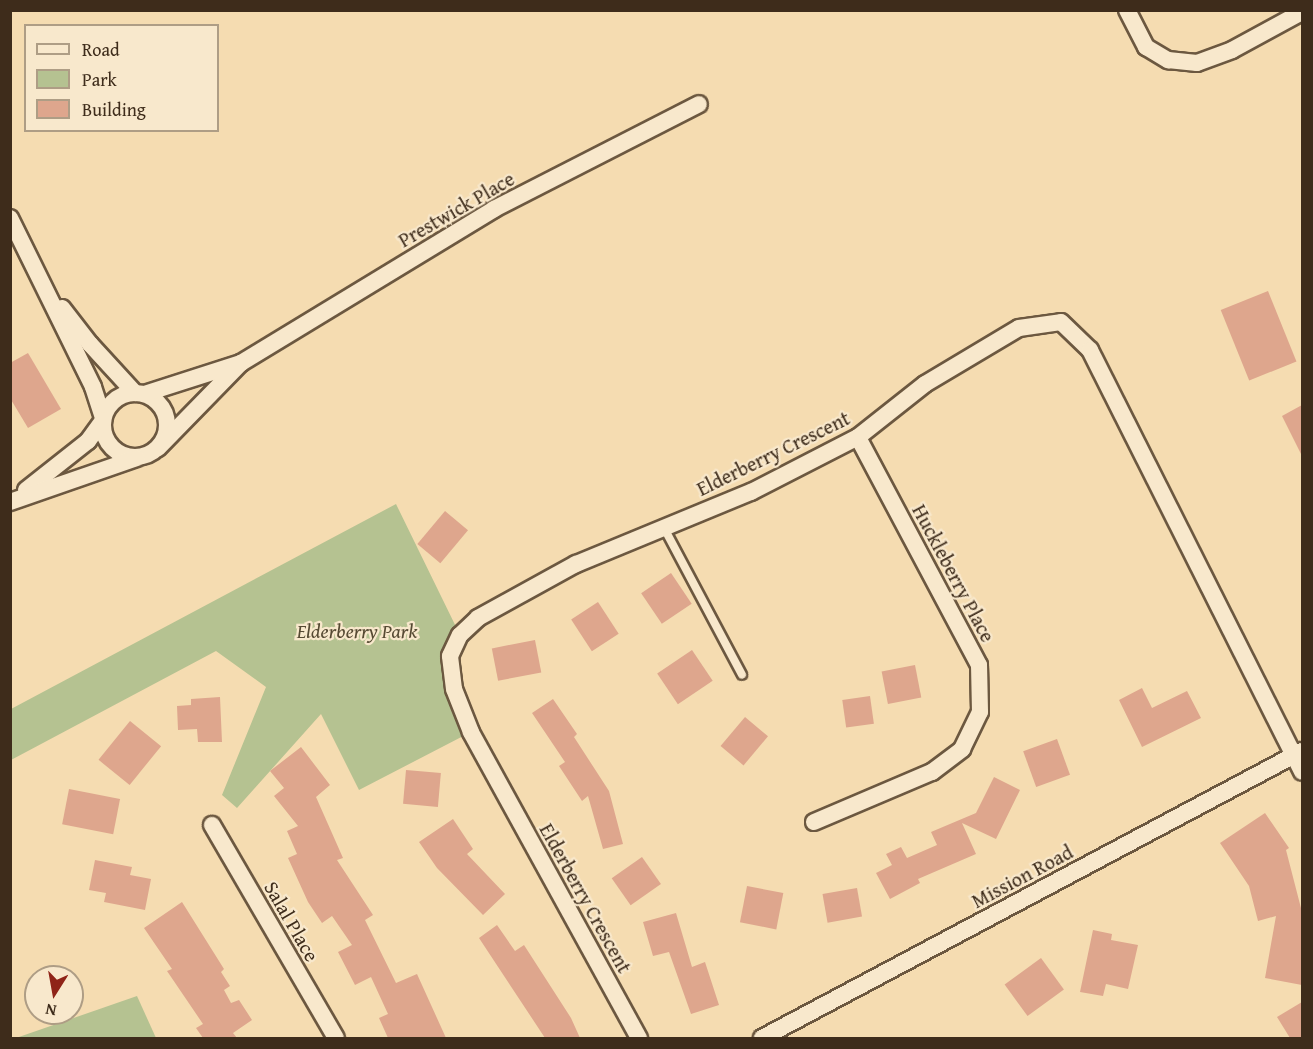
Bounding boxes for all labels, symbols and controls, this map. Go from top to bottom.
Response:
legend [24,24,219,132]
text: Road [82,36,120,63]
text: Park [82,66,117,93]
text: Building [82,96,146,123]
street label: Prestwick Place [394,166,518,252]
street label: Elderberry Crescent [693,406,853,500]
street label: Huckleberry Place [908,500,1000,646]
park label: Elderberry Park [297,618,417,642]
street label: Elderberry Crescent [535,819,637,977]
street label: Mission Road [967,839,1077,913]
street label: Salal Place [260,877,324,965]
north arrow [24,965,84,1025]
text: N [43,998,58,1024]

